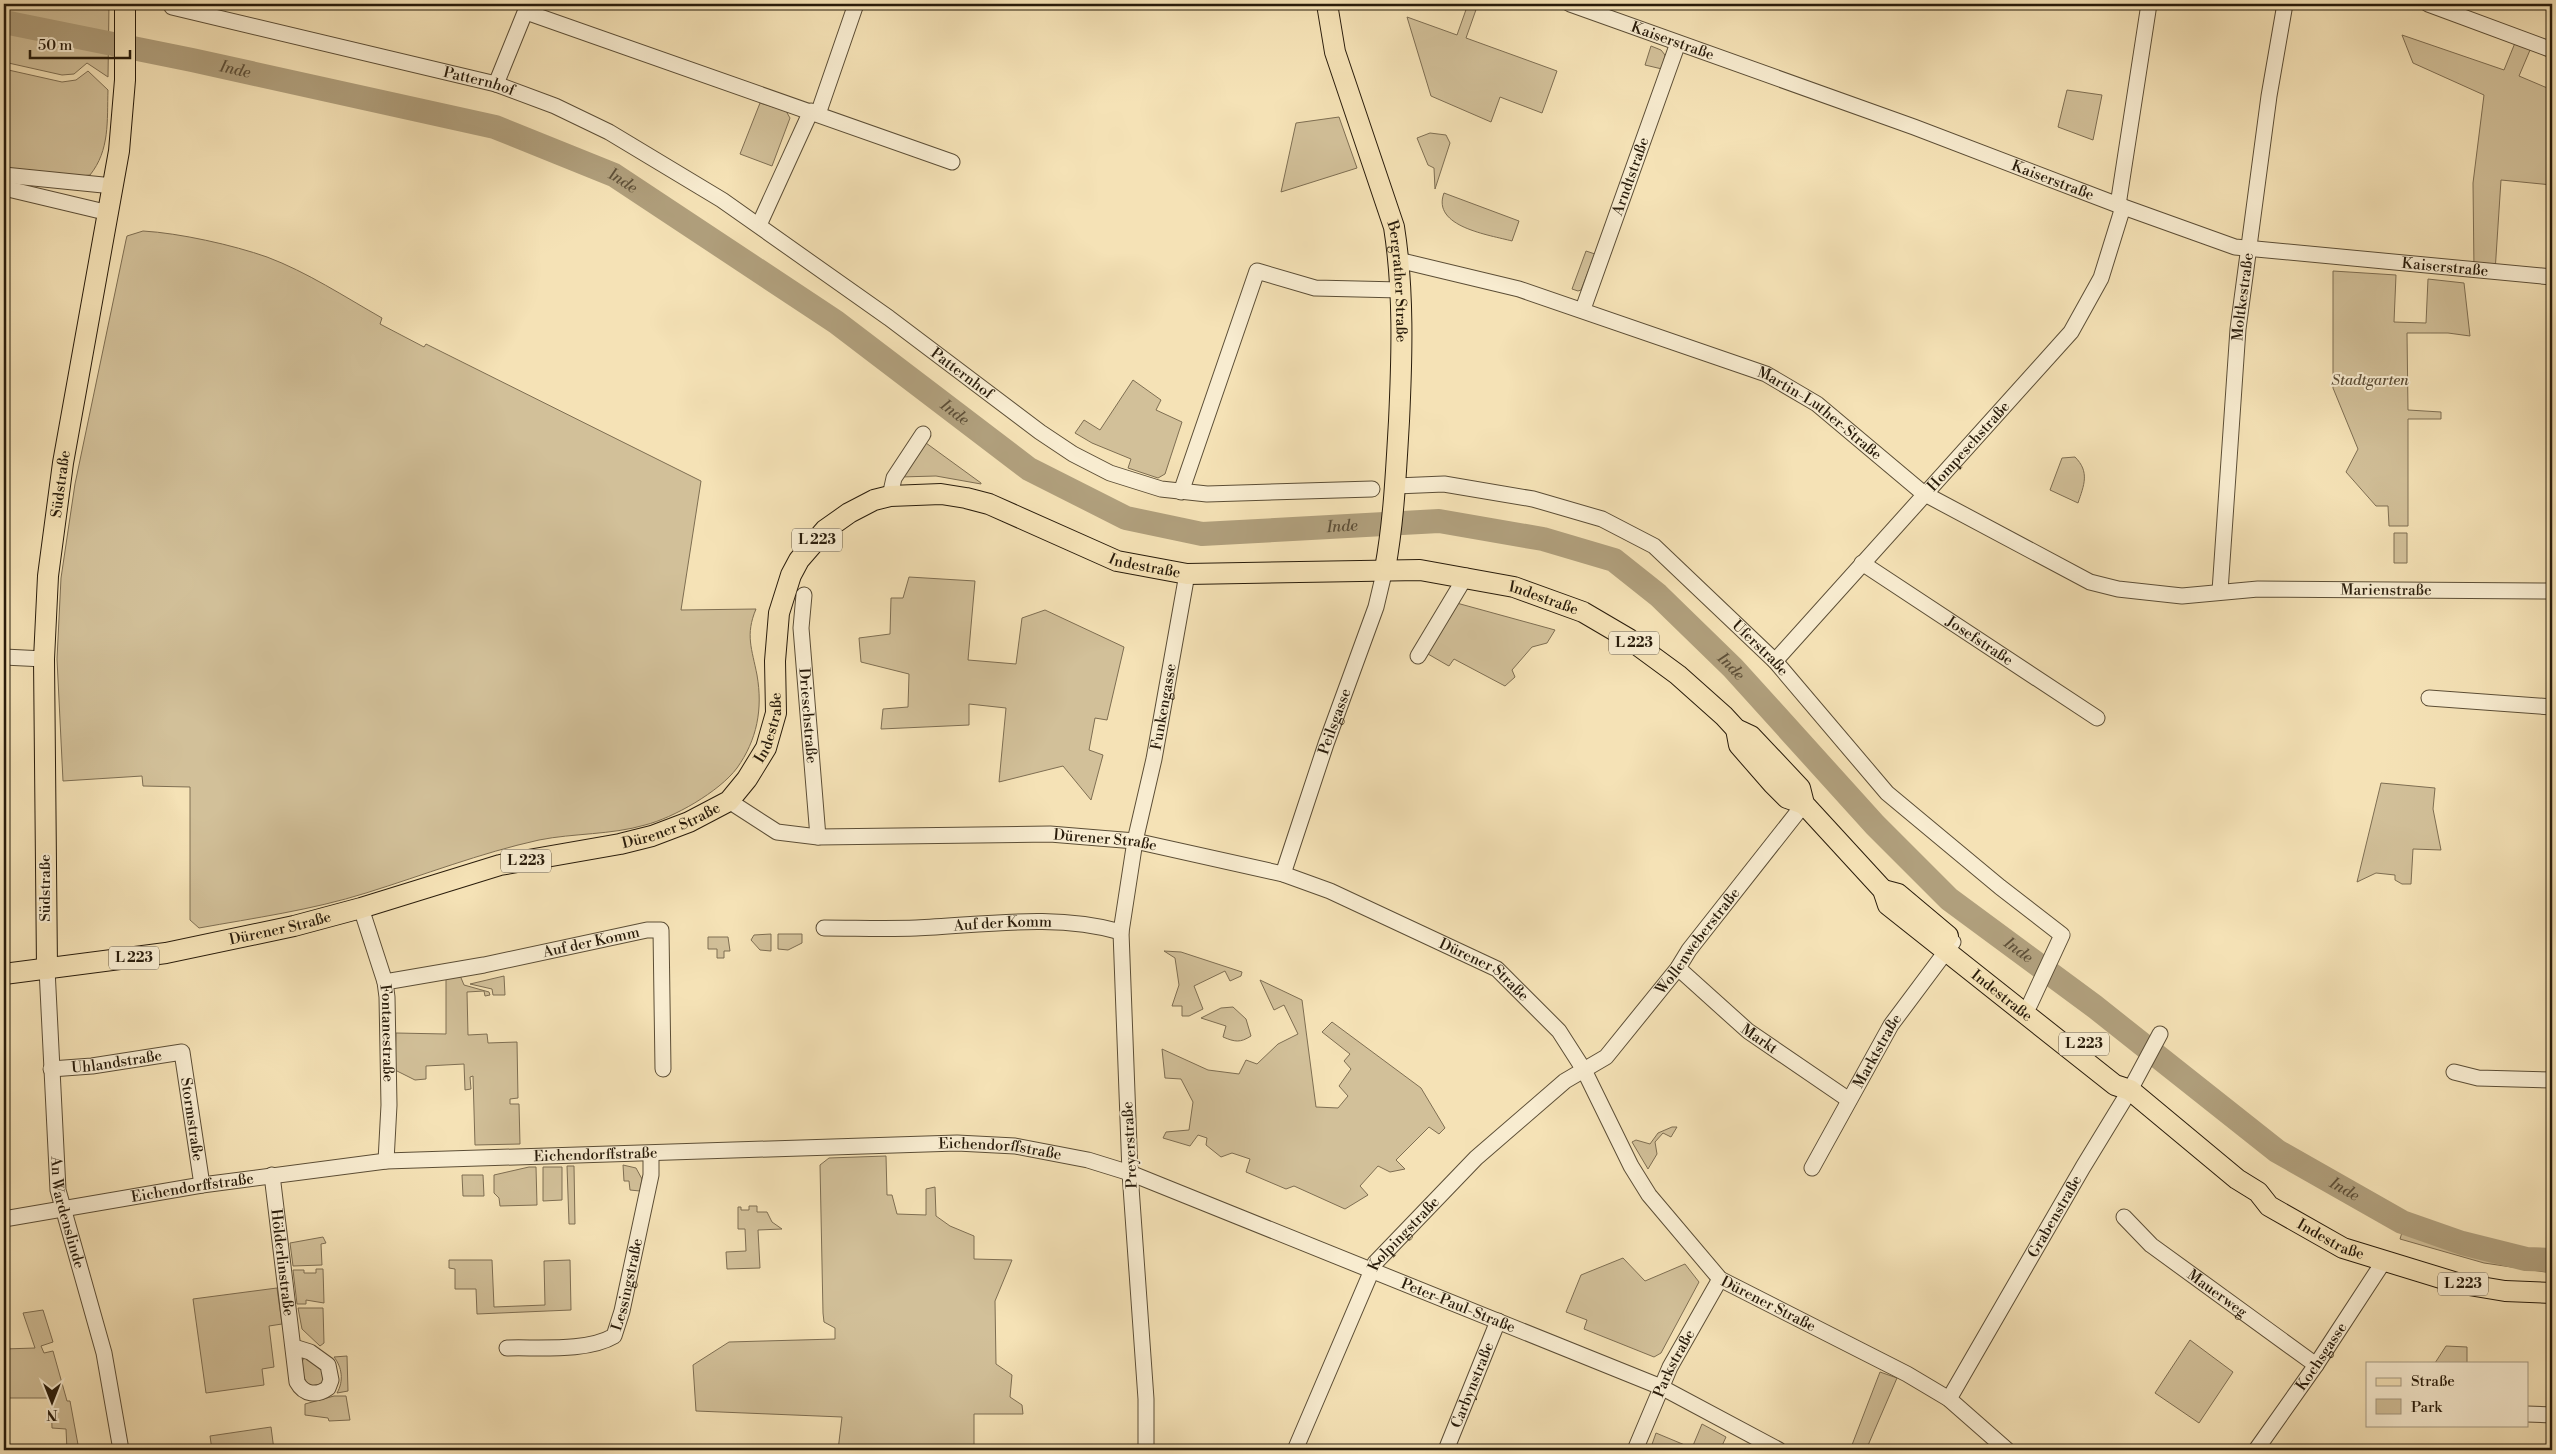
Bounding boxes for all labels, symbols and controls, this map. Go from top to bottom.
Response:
street label: Kaiserstraße [1629,17,1717,64]
scale bar [30,28,130,60]
text: 50 m [38,36,72,55]
water label: Inde [217,56,253,83]
street label: Patternhof [442,62,518,100]
street label: Arndtstraße [1607,134,1653,219]
street label: Kaiserstraße [2009,156,2097,204]
water label: Inde [605,163,642,198]
street label: Bergrather Straße [1383,217,1411,342]
street label: Moltkestraße [2228,252,2258,342]
street label: Kaiserstraße [2401,253,2489,280]
street label: Patternhof [927,344,998,403]
street label: Martin-Luther-Straße [1755,362,1886,464]
park label: Stadtgarten [2331,371,2409,390]
water label: Inde [936,394,974,430]
street label: Hompeschstraße [1923,397,2014,495]
street label: Südstraße [46,449,75,519]
water label: Inde [1325,515,1359,537]
road number: L 223 [792,528,842,552]
street label: Indestraße [1106,549,1182,582]
street label: Indestraße [1507,577,1581,619]
street label: Marienstraße [2340,580,2432,600]
street label: Josefstraße [1942,611,2017,670]
street label: Uferstraße [1728,616,1793,680]
road number: L 223 [1609,632,1659,654]
water label: Inde [1712,648,1750,685]
street label: Funkengasse [1146,662,1180,752]
street label: Drieschstraße [795,667,821,764]
street label: Peilsgasse [1314,686,1355,757]
street label: Indestraße [750,692,786,766]
street label: Dürener Straße [620,798,723,853]
street label: Dürener Straße [1053,825,1159,855]
road number: L 223 [501,849,551,872]
street label: Südstraße [36,854,55,922]
street label: Wollenweberstraße [1650,884,1744,999]
street label: Dürener Straße [227,907,333,949]
street label: Auf der Komm [952,912,1052,935]
street label: Auf der Komm [540,922,641,962]
water label: Inde [1999,932,2037,968]
street label: Dürener Straße [1436,934,1533,1005]
road number: L 223 [109,946,159,970]
street label: Indestraße [1968,965,2036,1025]
street label: Fontanestraße [376,983,398,1082]
street label: Marktstraße [1849,1010,1906,1091]
street label: Markt [1737,1020,1782,1058]
road number: L 223 [2059,1032,2109,1056]
street label: Uhlandstraße [70,1046,163,1077]
street label: Stormstraße [176,1076,208,1162]
street label: Preyerstraße [1118,1101,1142,1189]
street label: Eichendorffstraße [938,1133,1063,1164]
street label: Eichendorffstraße [533,1143,658,1166]
street label: An Wardenslinde [47,1155,89,1271]
street label: Eichendorffstraße [130,1169,255,1207]
street label: Grabenstraße [2023,1172,2086,1261]
water label: Inde [2325,1172,2363,1206]
street label: Kolpingstraße [1363,1193,1443,1274]
street label: Hölderlinstraße [267,1208,298,1317]
street label: Indestraße [2294,1214,2366,1263]
street label: Lessingstraße [607,1236,647,1333]
street label: Mauerweg [2184,1265,2251,1322]
street label: Dürener Straße [1718,1272,1819,1336]
road number: L 223 [2438,1272,2488,1296]
street label: Peter-Paul-Straße [1398,1274,1518,1337]
street label: Kochsgasse [2291,1319,2351,1394]
street label: Parkstraße [1649,1326,1699,1400]
street label: Carbynstraße [1446,1339,1498,1431]
legend [2366,1362,2528,1426]
text: Straße [2411,1372,2455,1391]
north arrow [28,1376,78,1426]
text: Park [2411,1398,2443,1417]
text: N [46,1405,58,1423]

